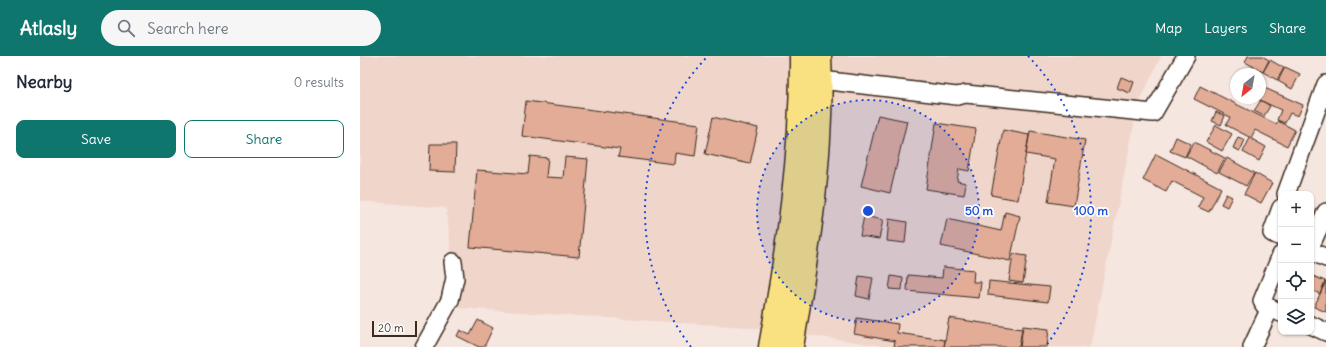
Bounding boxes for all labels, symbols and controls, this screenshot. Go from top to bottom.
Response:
search box [101,10,381,46]
text: Atlasly [20,16,77,40]
icon: search [115,17,137,39]
text: Search here [147,19,229,38]
text: Map [1155,19,1182,37]
text: Layers [1204,19,1247,37]
text: Share [1269,19,1306,37]
north arrow [1230,68,1266,104]
text: Nearby [16,71,72,93]
text: 0 results [294,74,344,91]
button: Save [16,120,176,158]
button: Share [184,120,344,158]
map controls [1278,191,1314,335]
button: + [1278,191,1314,227]
text: 50 m [965,203,994,218]
text: 100 m [1074,203,1108,218]
centre of rings [861,204,875,218]
button: − [1278,227,1314,263]
button: locate [1278,263,1314,299]
button: layers [1278,299,1314,335]
scale bar [372,319,417,338]
text: 20 m [378,321,404,335]

